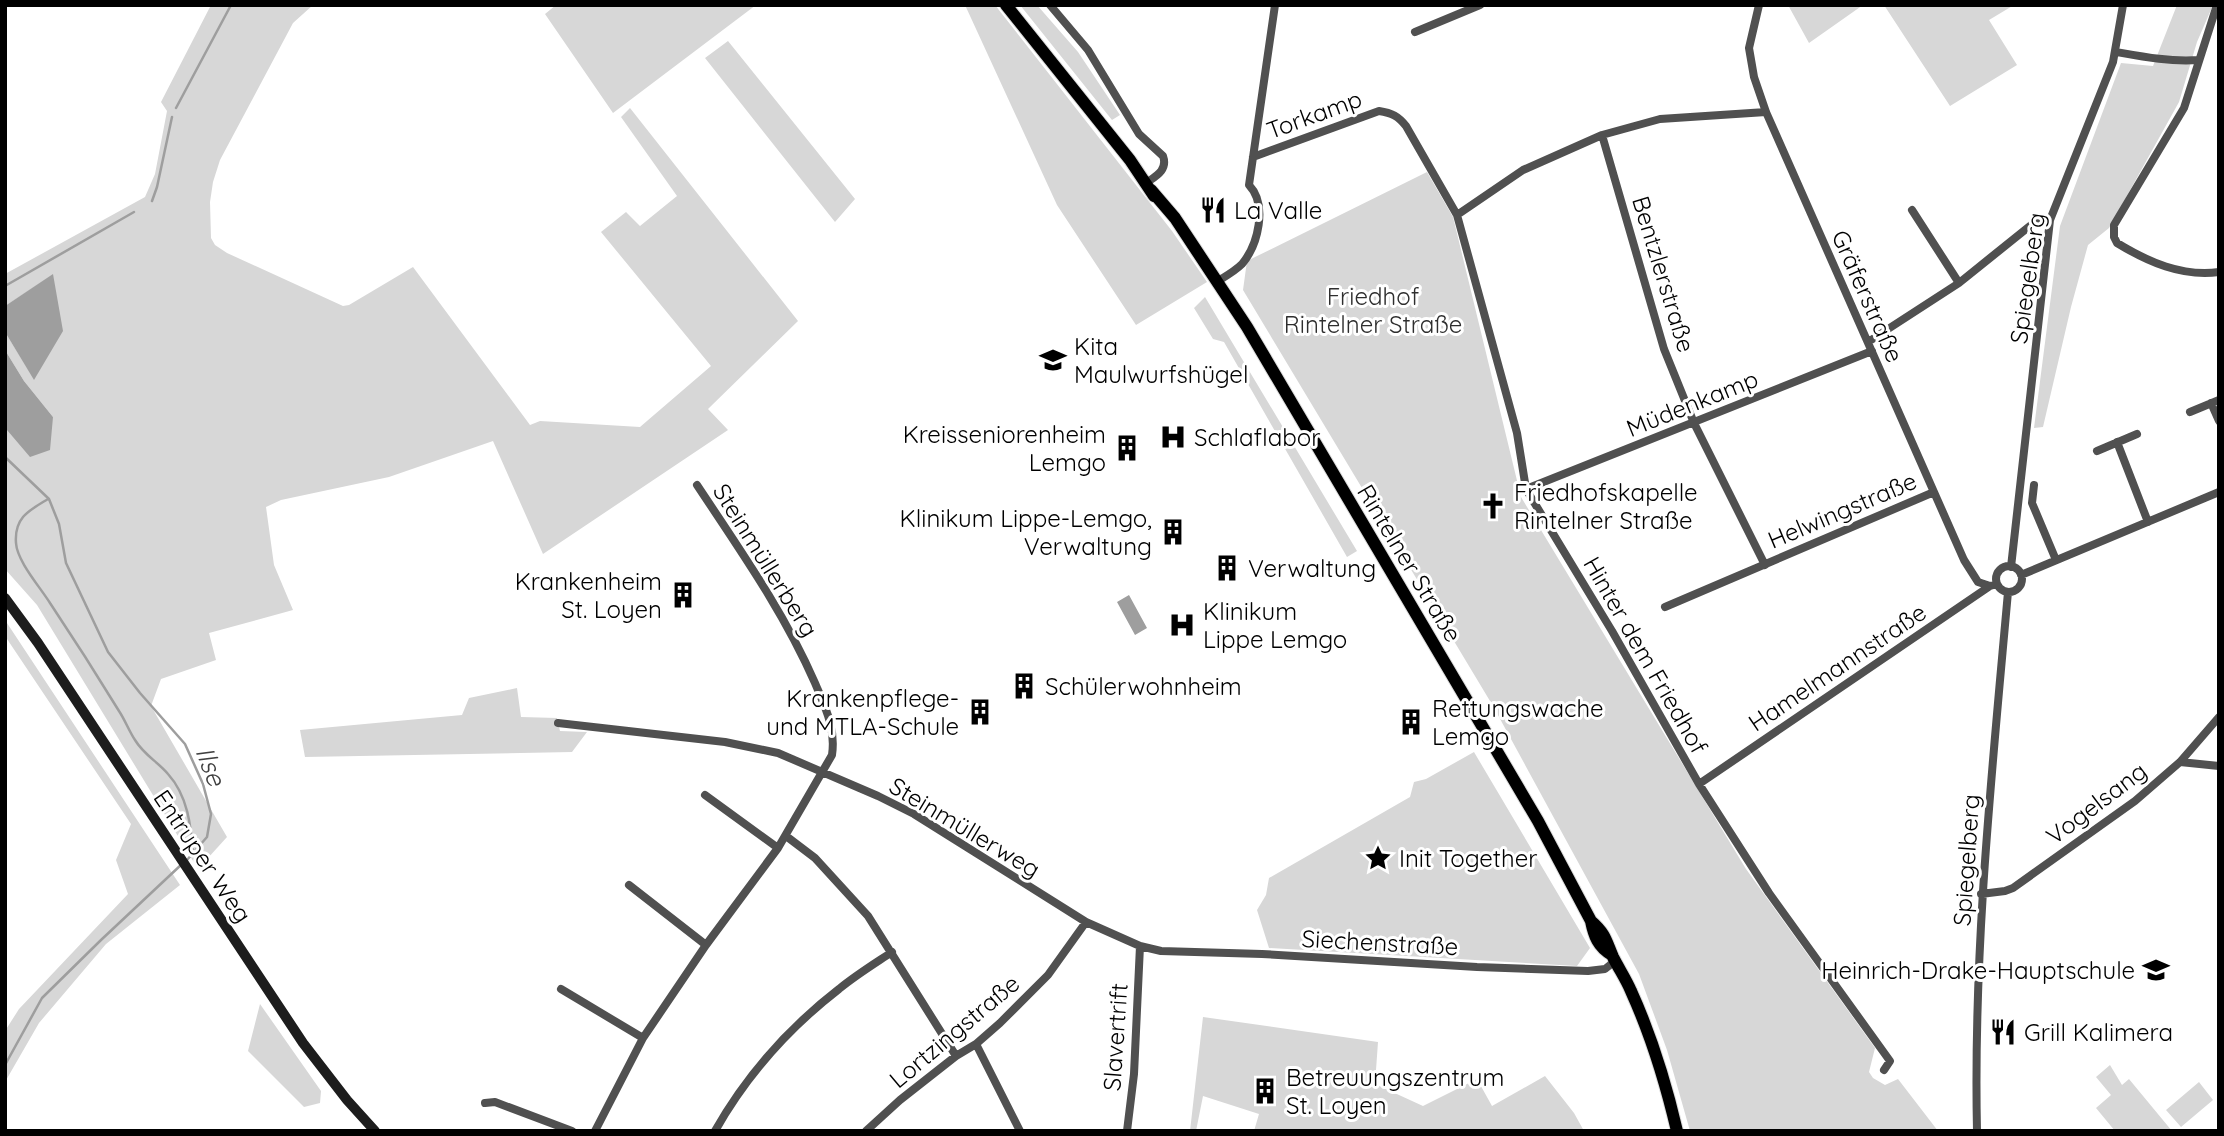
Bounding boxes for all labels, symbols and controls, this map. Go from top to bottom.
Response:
street label: Torkamp [1262,83,1366,145]
street label: Bentzlerstraße [1626,192,1702,356]
restaurant icon: La Valle [1198,195,1228,225]
place label: La Valle [1234,195,1322,225]
street label: Spiegelberg [2003,210,2051,346]
street label: Gräferstraße [1825,225,1911,367]
park label: Friedhof Rintelner Straße [1284,281,1462,339]
place label: Kita Maulwurfshügel [1074,331,1248,389]
school or university icon: Kita Maulwurfshügel [1038,345,1068,375]
street label: Müdenkamp [1622,363,1762,443]
place label: Kreisseniorenheim Lemgo [903,419,1106,477]
hospital icon: Schlaflabor [1158,422,1188,452]
place label: Schlaflabor [1194,422,1321,452]
building icon: Kreisseniorenheim Lemgo [1112,433,1142,463]
street label: Helwingstraße [1763,465,1921,555]
place label: Friedhofskapelle Rintelner Straße [1514,477,1698,535]
street label: Steinmüllerberg [707,478,825,642]
street label: Rintelner Straße [1351,479,1469,647]
church icon: Friedhofskapelle Rintelner Straße [1478,491,1508,521]
place label: Klinikum Lippe-Lemgo, Verwaltung [900,503,1152,561]
building icon: Klinikum Lippe-Lemgo, Verwaltung [1158,517,1188,547]
street label: Hinter dem Friedhof [1577,551,1715,759]
building icon: Verwaltung [1212,553,1242,583]
place label: Verwaltung [1248,553,1376,583]
place label: Krankenheim St. Loyen [515,566,662,624]
building icon: Krankenheim St. Loyen [668,580,698,610]
place label: Klinikum Lippe Lemgo [1203,596,1347,654]
street label: Hamelmannstraße [1742,596,1932,738]
hospital icon: Klinikum Lippe Lemgo [1167,610,1197,640]
building icon: Schülerwohnheim [1009,671,1039,701]
place label: Schülerwohnheim [1045,671,1242,701]
place label: Krankenpflege- und MTLA-Schule [766,683,959,741]
place label: Rettungswache Lemgo [1432,693,1604,751]
building icon: Krankenpflege- und MTLA-Schule [965,697,995,727]
building icon: Rettungswache Lemgo [1396,707,1426,737]
water label: Ilse [189,742,234,792]
street label: Vogelsang [2040,755,2152,851]
street label: Steinmüllerweg [884,770,1046,884]
street label: Entruper Weg [148,784,258,928]
street label: Spiegelberg [1946,793,1986,927]
place icon: Init Together [1363,843,1393,873]
place label: Init Together [1399,843,1537,873]
street label: Siechenstraße [1301,923,1459,961]
place label: Heinrich-Drake-Hauptschule [1821,955,2135,985]
school or university icon: Heinrich-Drake-Hauptschule [2141,955,2171,985]
street label: Lortzingstraße [883,968,1025,1094]
street label: Slavertrift [1096,982,1134,1092]
restaurant icon: Grill Kalimera [1988,1017,2018,1047]
place label: Grill Kalimera [2024,1017,2173,1047]
place label: Betreuungszentrum St. Loyen [1286,1062,1504,1120]
building icon: Betreuungszentrum St. Loyen [1250,1076,1280,1106]

